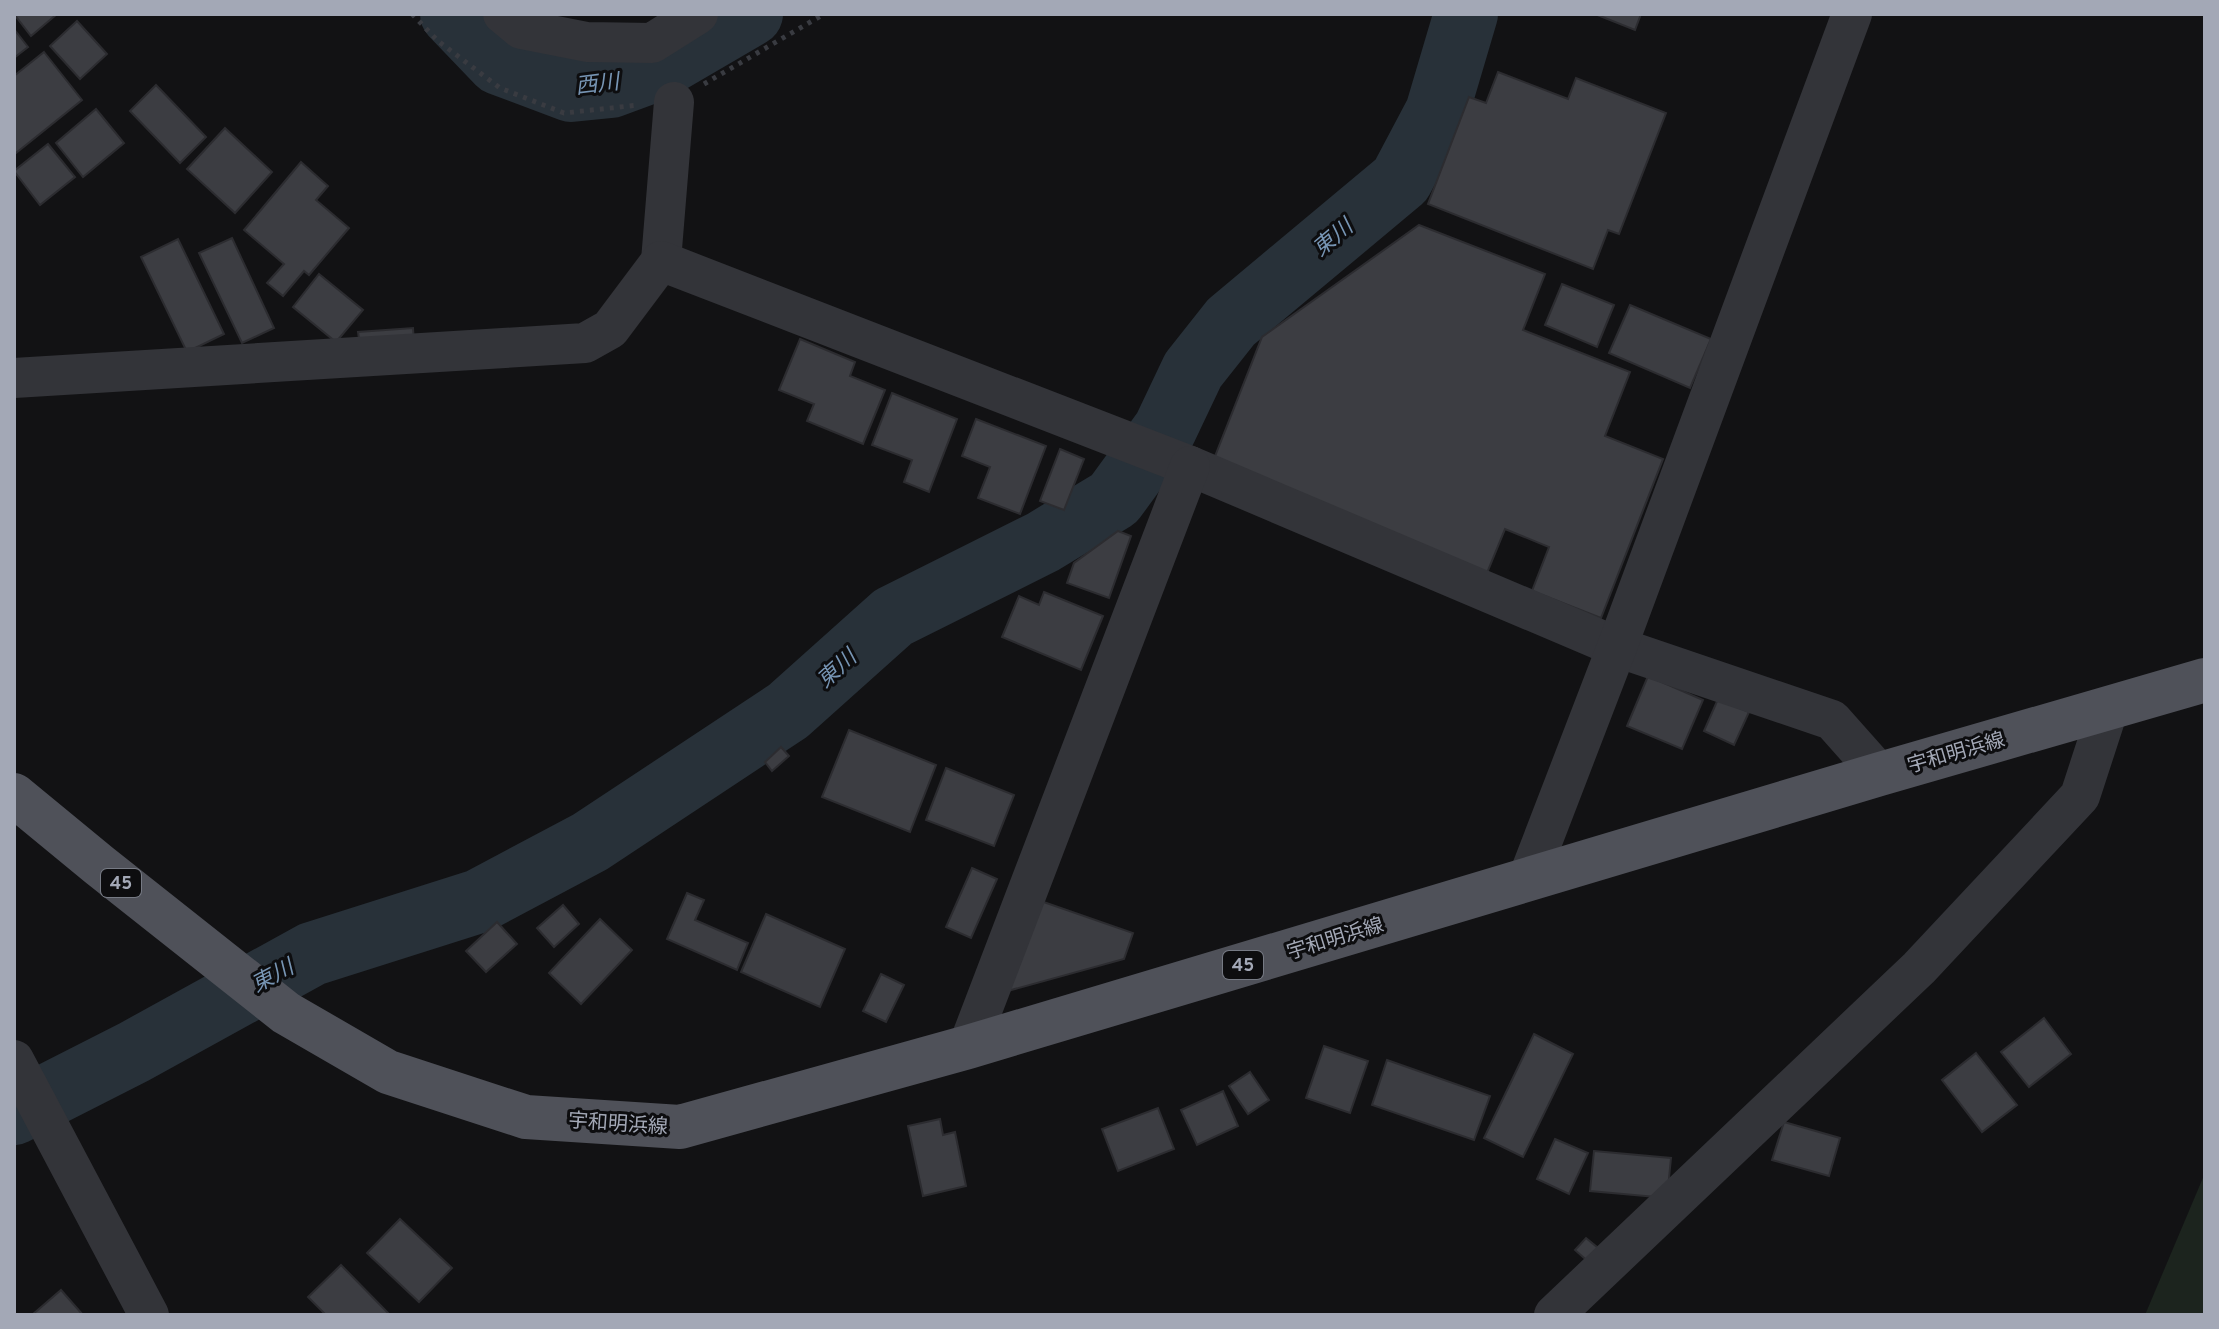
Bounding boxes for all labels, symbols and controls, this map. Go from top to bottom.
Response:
water label: 西川 [574,69,623,102]
water label: 東川 [1308,213,1361,263]
water label: 東川 [812,644,865,695]
street label: 宇和明浜線 [1905,728,2008,780]
road number: 45 [101,869,141,897]
street label: 宇和明浜線 [1284,913,1387,967]
road number: 45 [1223,951,1263,979]
water label: 東川 [247,954,301,999]
street label: 宇和明浜線 [567,1109,669,1141]

